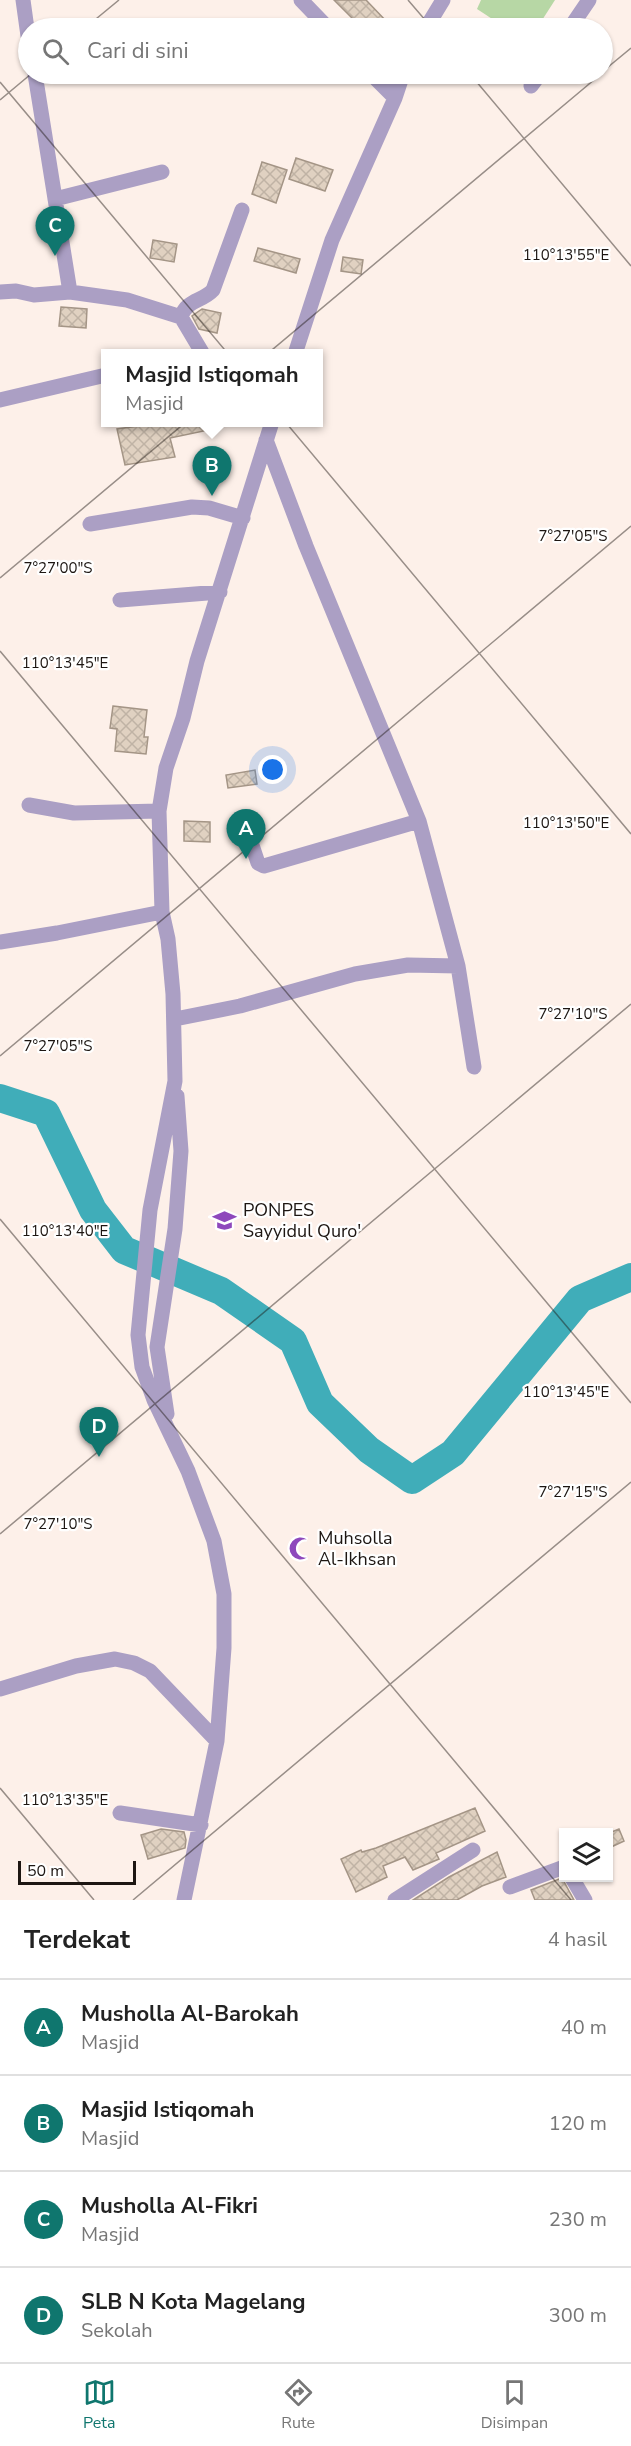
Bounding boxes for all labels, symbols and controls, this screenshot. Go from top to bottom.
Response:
search box [18,18,613,84]
icon: search [39,35,72,68]
text: Cari di sini [87,36,189,66]
pin: C [36,206,74,256]
text: 110°13'55"E [523,245,609,265]
popup [101,349,323,427]
text: Masjid Istiqomah [125,360,299,390]
text: Masjid [125,390,184,417]
pin: B [192,446,232,496]
text: 7°27'05"S [539,526,607,546]
text: 7°27'00"S [24,558,92,578]
text: 110°13'45"E [22,653,108,673]
your location [258,755,287,784]
pin: A [226,810,266,859]
text: 110°13'50"E [523,813,609,833]
text: 7°27'10"S [539,1004,607,1024]
text: 7°27'05"S [24,1036,92,1056]
place label: PONPES Sayyidul Quro' [243,1198,361,1243]
school or university icon: PONPES Sayyidul Quro' [212,1207,238,1233]
text: 110°13'40"E [22,1221,108,1241]
text: 110°13'45"E [523,1382,609,1402]
pin: D [80,1408,118,1457]
text: 7°27'15"S [539,1482,607,1502]
text: 7°27'10"S [24,1514,92,1534]
place label: Muhsolla Al-Ikhsan [318,1526,396,1571]
mosque icon: Muhsolla Al-Ikhsan [287,1535,313,1561]
text: 110°13'35"E [22,1790,108,1810]
map controls [559,1828,613,1882]
button: layers [559,1828,613,1882]
scale bar [18,1858,136,1886]
text: 50 m [27,1860,64,1882]
text: Terdekat [24,1922,130,1957]
text: 4 hasil [548,1926,607,1953]
text: Musholla Al-Barokah [81,1999,299,2029]
text: A [36,2014,51,2041]
text: 40 m [561,2014,607,2041]
text: Masjid [81,2029,139,2056]
text: Masjid Istiqomah [81,2095,254,2125]
text: B [37,2110,50,2137]
text: 120 m [549,2110,607,2137]
text: Masjid [81,2125,139,2152]
text: Musholla Al-Fikri [81,2191,258,2221]
text: C [37,2206,50,2233]
text: 230 m [549,2206,607,2233]
text: Masjid [81,2221,139,2248]
text: SLB N Kota Magelang [81,2287,306,2317]
text: D [36,2302,51,2329]
text: 300 m [549,2302,607,2329]
text: Sekolah [81,2317,153,2344]
tab: Peta [83,2376,116,2434]
tab: Rute [281,2376,315,2434]
tab: Disimpan [481,2376,548,2434]

